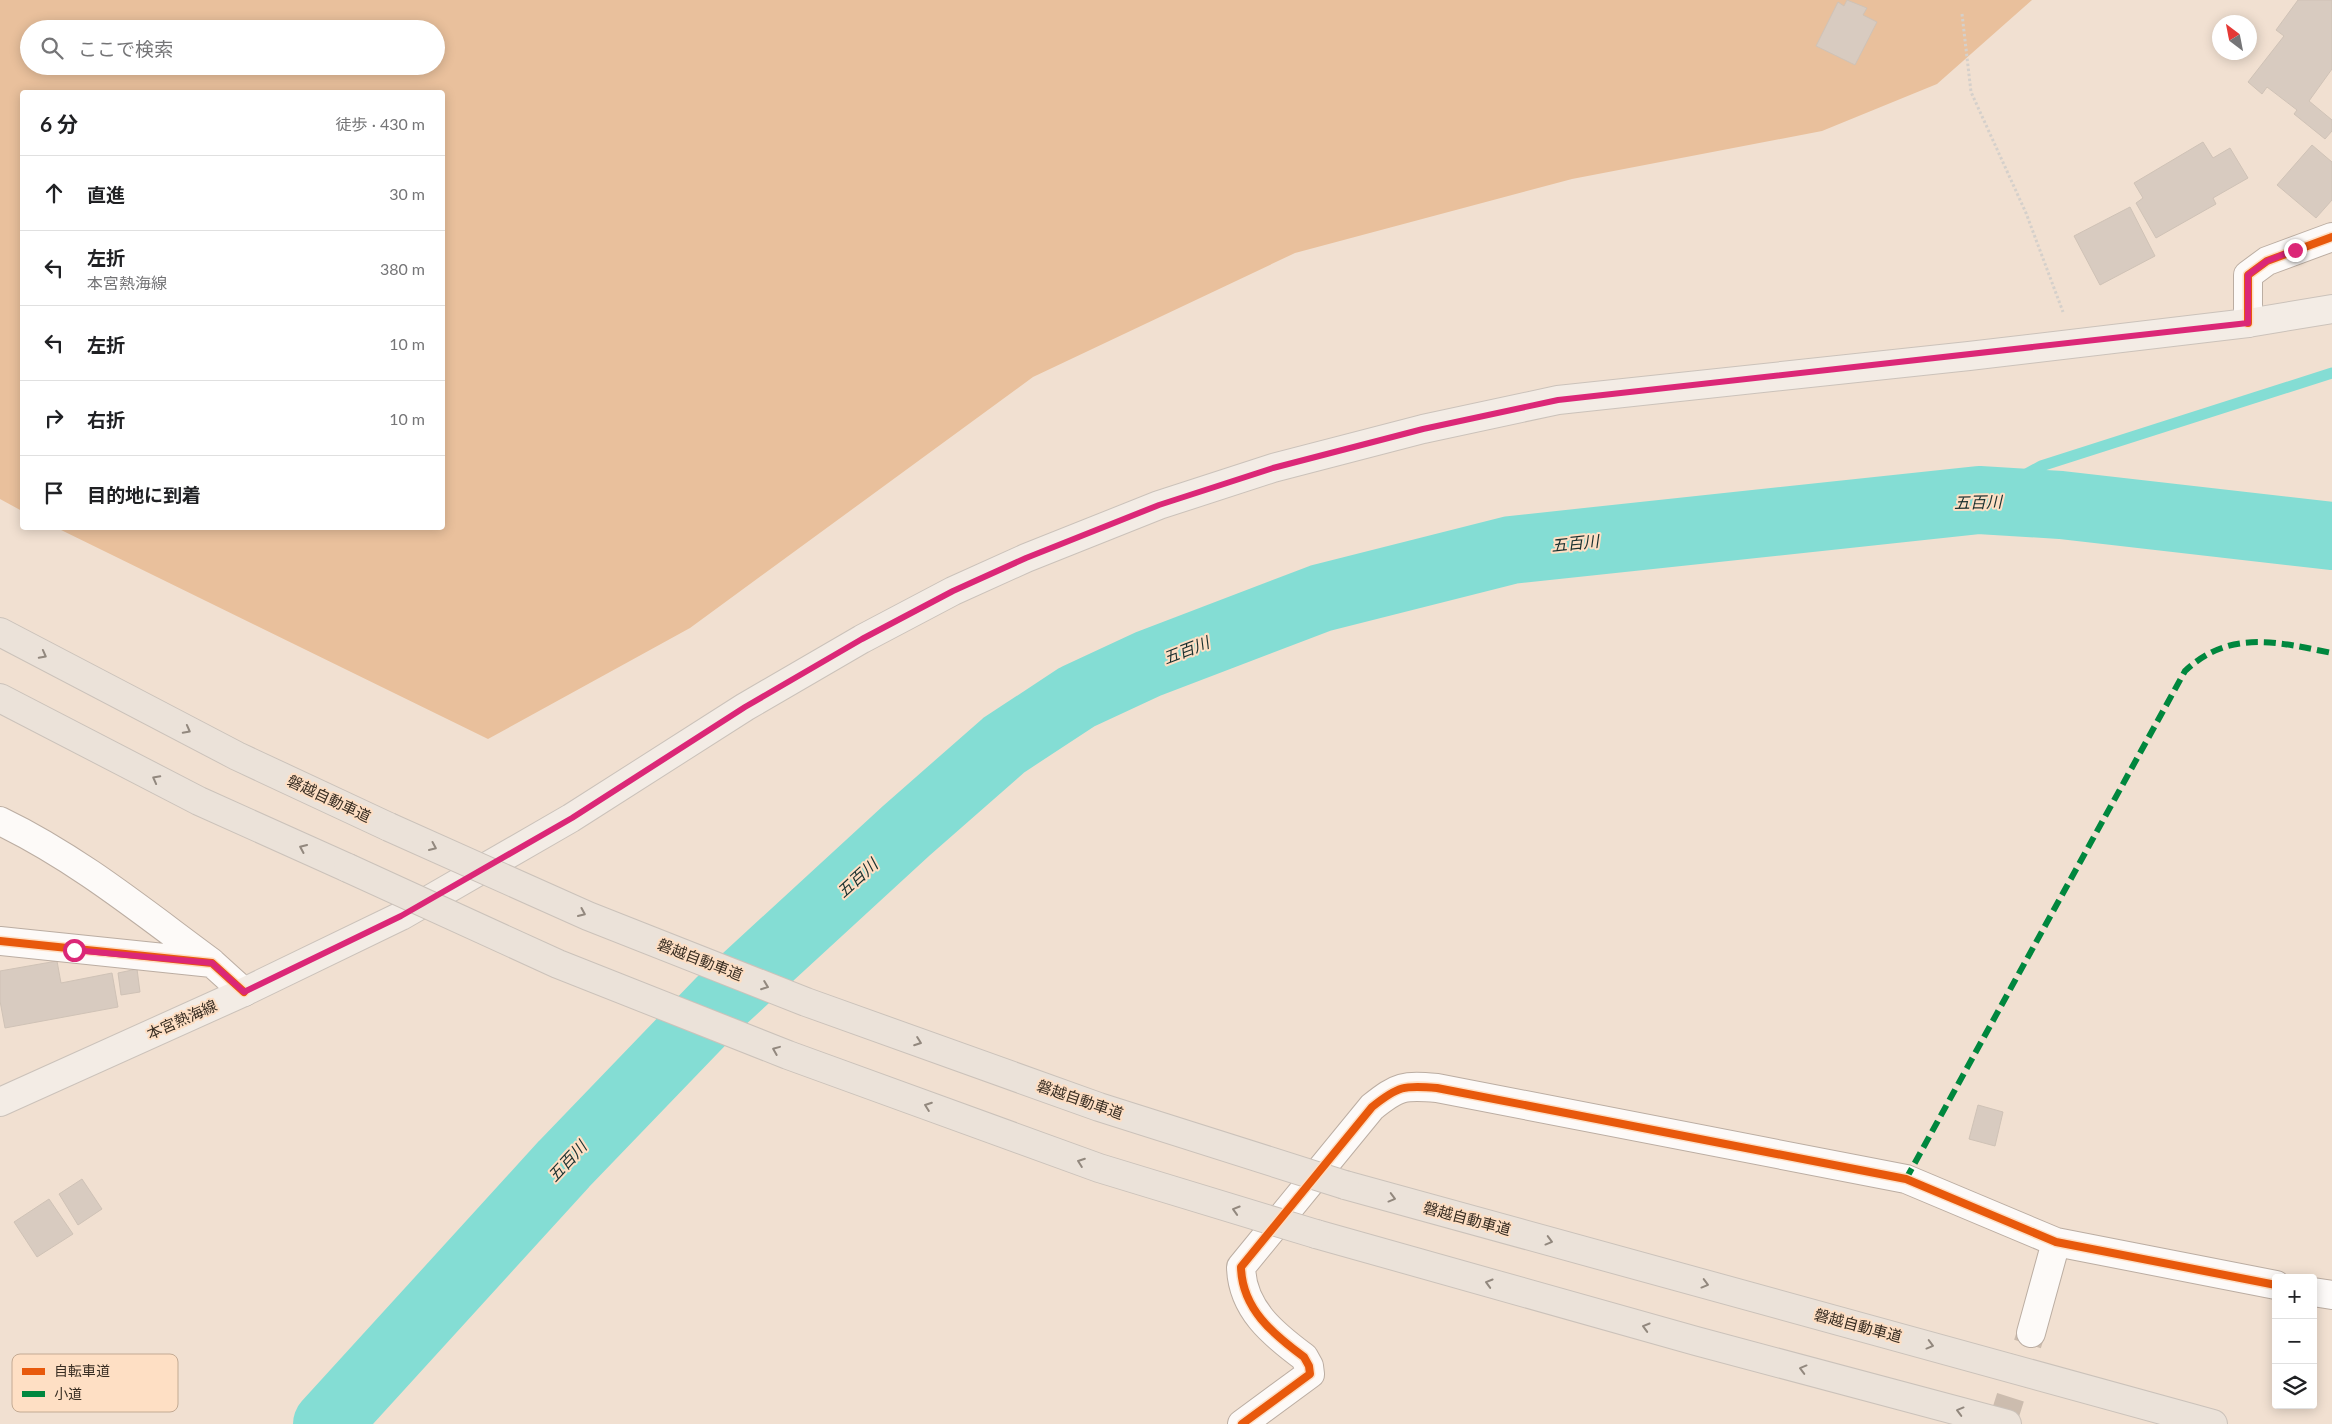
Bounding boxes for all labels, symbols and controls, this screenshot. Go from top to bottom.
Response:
north arrow [2212,15,2257,60]
search box [20,20,445,75]
icon: search [38,34,66,62]
text: ここで検索 [78,37,173,60]
text: 6 分 [40,111,78,136]
text: 徒歩 · 430 m [336,114,425,133]
icon: ahead [40,179,68,207]
text: 直進 [87,183,125,206]
text: 30 m [389,184,425,203]
route end [2284,239,2307,262]
text: 左折 [87,246,125,269]
icon: left [40,254,68,282]
text: 380 m [380,259,425,278]
text: 本宮熱海線 [87,273,167,292]
icon: left [40,329,68,357]
text: 左折 [87,333,125,356]
text: 10 m [389,334,425,353]
icon: right [40,404,68,432]
text: 右折 [87,408,125,431]
text: 10 m [389,409,425,428]
icon: arrive [40,479,68,507]
text: 目的地に到着 [87,483,201,506]
water label: 五百川 [1954,492,2004,511]
water label: 五百川 [1550,530,1602,554]
water label: 五百川 [1160,631,1213,667]
one-way arrow [38,648,47,658]
one-way arrow [182,724,191,734]
street label: 磐越自動車道 [285,771,374,825]
one-way arrow [153,775,162,785]
one-way arrow [428,840,437,851]
one-way arrow [299,843,308,854]
water label: 五百川 [832,853,882,901]
one-way arrow [577,907,586,918]
street label: 磐越自動車道 [655,935,746,984]
route start [63,939,86,962]
one-way arrow [760,980,769,990]
street label: 本宮熱海線 [144,996,220,1043]
one-way arrow [913,1036,922,1046]
one-way arrow [772,1046,781,1056]
street label: 磐越自動車道 [1035,1076,1126,1122]
one-way arrow [925,1102,933,1112]
water label: 五百川 [543,1135,591,1185]
one-way arrow [1077,1158,1086,1168]
one-way arrow [1387,1192,1396,1203]
street label: 磐越自動車道 [1421,1198,1513,1238]
one-way arrow [1233,1205,1241,1215]
one-way arrow [1544,1235,1553,1246]
map controls [2272,1274,2317,1409]
button: + [2272,1274,2317,1319]
one-way arrow [1486,1278,1494,1288]
one-way arrow [1701,1278,1710,1289]
street label: 磐越自動車道 [1812,1305,1904,1345]
button: − [2272,1319,2317,1364]
one-way arrow [1642,1322,1650,1332]
one-way arrow [1925,1340,1933,1350]
legend [12,1354,178,1412]
text: 自転車道 [54,1362,110,1379]
button: layers [2272,1364,2317,1409]
one-way arrow [1799,1365,1807,1375]
text: 小道 [54,1385,82,1402]
one-way arrow [1956,1407,1964,1417]

